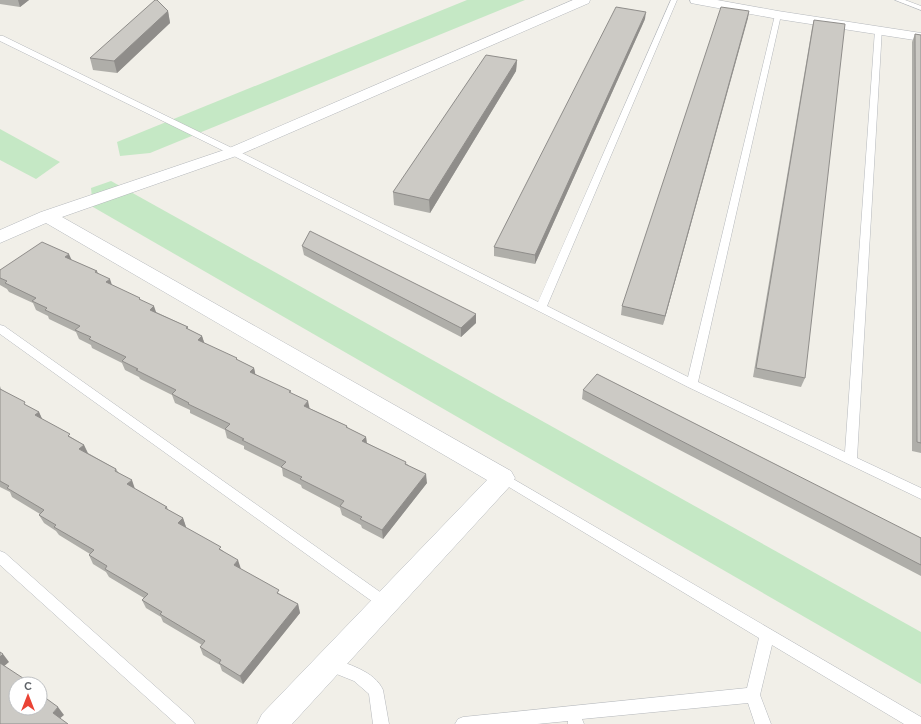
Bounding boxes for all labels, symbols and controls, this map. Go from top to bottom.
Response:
north arrow [8,676,48,716]
text: С [24,680,32,693]

